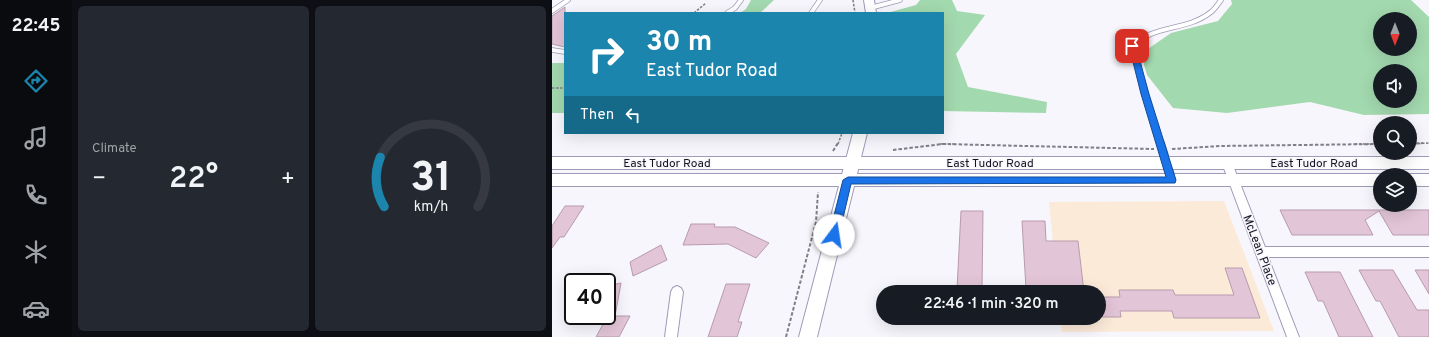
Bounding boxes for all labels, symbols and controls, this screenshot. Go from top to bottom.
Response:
north arrow [1373,12,1417,56]
map controls [1373,12,1417,212]
text: 22:45 [12,15,60,38]
text: 30 m [646,25,712,61]
icon: right [580,28,632,80]
pin [1115,29,1149,63]
icon: arrive [1121,35,1143,57]
text: East Tudor Road [646,60,778,83]
button: sound [1373,64,1417,108]
icon: directions [22,67,50,95]
icon: left [622,104,644,126]
text: Then [580,106,614,125]
button: search [1373,116,1417,160]
icon: music [22,124,50,152]
text: Climate [92,141,137,157]
text: 31 [410,152,451,205]
street label: East Tudor Road [623,156,711,172]
street label: East Tudor Road [946,156,1034,172]
street label: East Tudor Road [1270,156,1358,172]
text: 22° [169,161,218,198]
text: − [92,166,106,193]
text: + [281,166,295,193]
button: layers [1373,168,1417,212]
icon: phone [22,181,50,209]
text: km/h [413,197,448,215]
street label: McLean Place [1238,213,1280,288]
position arrow [813,214,855,256]
icon: climate [22,238,50,266]
speed limit sign: 40 [564,273,616,325]
icon: car [22,295,50,323]
text: 22:46 · 1 min · 320 m [924,295,1058,314]

